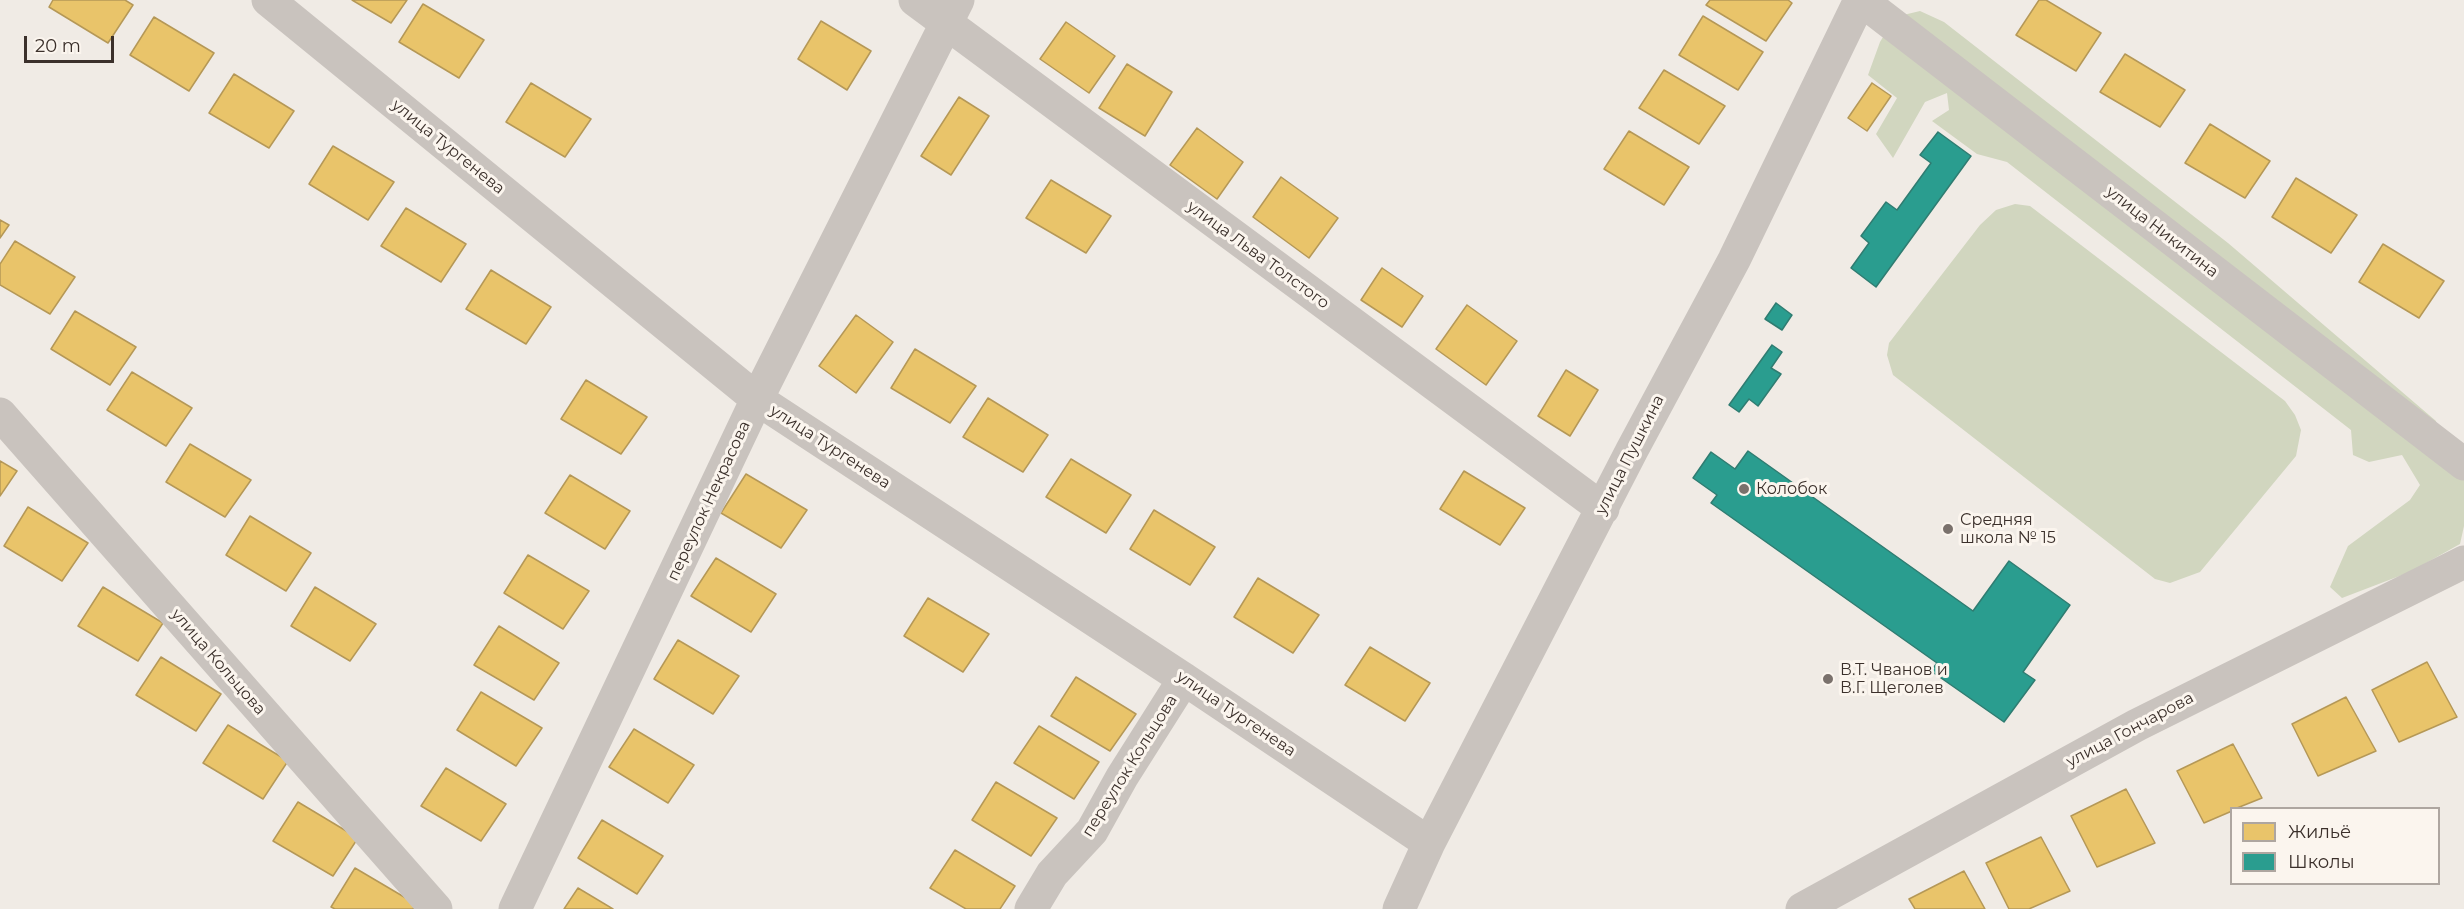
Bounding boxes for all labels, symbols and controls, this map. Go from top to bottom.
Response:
scale bar [27,24,117,62]
text: 20 m [35,35,81,57]
street label: улица Тургенева [388,96,508,198]
street label: улица Никитина [2102,182,2222,282]
street label: улица Льва Толстого [1183,197,1333,313]
street label: улица Пушкина [1592,392,1668,518]
street label: улица Тургенева [766,401,894,493]
street label: переулок Некрасова [663,418,755,584]
place label: Колобок [1756,479,1827,499]
marker: Колобок [1737,482,1751,496]
place label: Средняя школа № 15 [1960,510,2056,548]
marker: Средняя школа № 15 [1941,522,1955,536]
street label: улица Кольцова [167,605,269,719]
place label: В.Т. Чванов и В.Г. Щеголев [1840,660,1948,698]
street label: улица Тургенева [1173,667,1299,761]
marker: В.Т. Чванов и В.Г. Щеголев [1821,672,1835,686]
street label: улица Гончарова [2063,688,2197,772]
street label: переулок Кольцова [1078,691,1182,841]
legend [2230,807,2440,885]
text: Жильё [2288,821,2351,843]
text: Школы [2288,851,2355,873]

